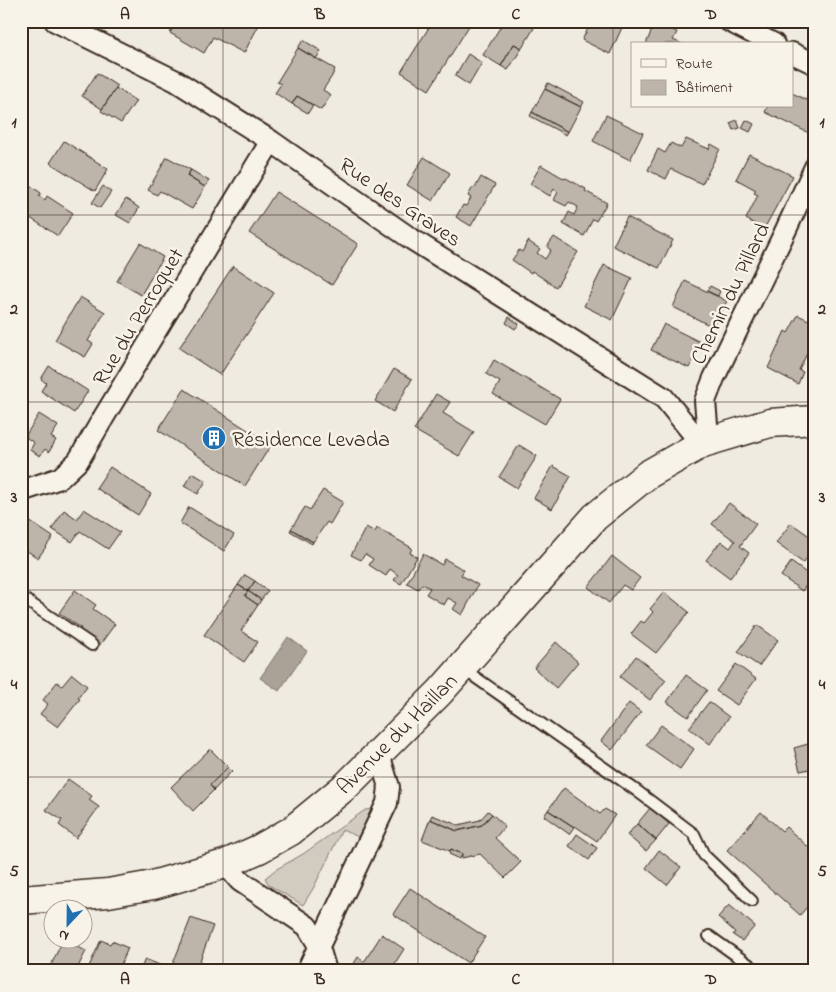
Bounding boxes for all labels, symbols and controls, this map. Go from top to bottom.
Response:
text: A [120,3,130,27]
text: B [314,3,326,27]
text: C [512,3,521,27]
text: D [704,3,717,27]
legend [631,42,794,108]
text: Route [676,53,713,75]
text: Bâtiment [675,77,733,99]
text: 1 [11,111,17,135]
text: 1 [819,111,825,135]
street label: Rue des Graves [332,151,467,256]
street label: Chemin du Pillard [684,218,780,371]
street label: Rue du Perroquet [86,242,194,393]
text: 2 [9,298,18,322]
text: 2 [817,298,826,322]
building icon: Résidence Levada [201,425,227,451]
place label: Résidence Levada [232,425,390,457]
text: 3 [10,486,18,510]
text: 3 [818,486,826,510]
street label: Avenue du Haillan [330,667,466,803]
text: 4 [10,673,18,697]
text: 4 [818,673,826,697]
text: 5 [9,860,19,884]
text: 5 [817,860,827,884]
north arrow [42,900,92,950]
text: N [55,923,72,946]
text: A [120,968,130,992]
text: B [314,968,326,992]
text: C [512,968,521,992]
text: D [704,968,717,992]

